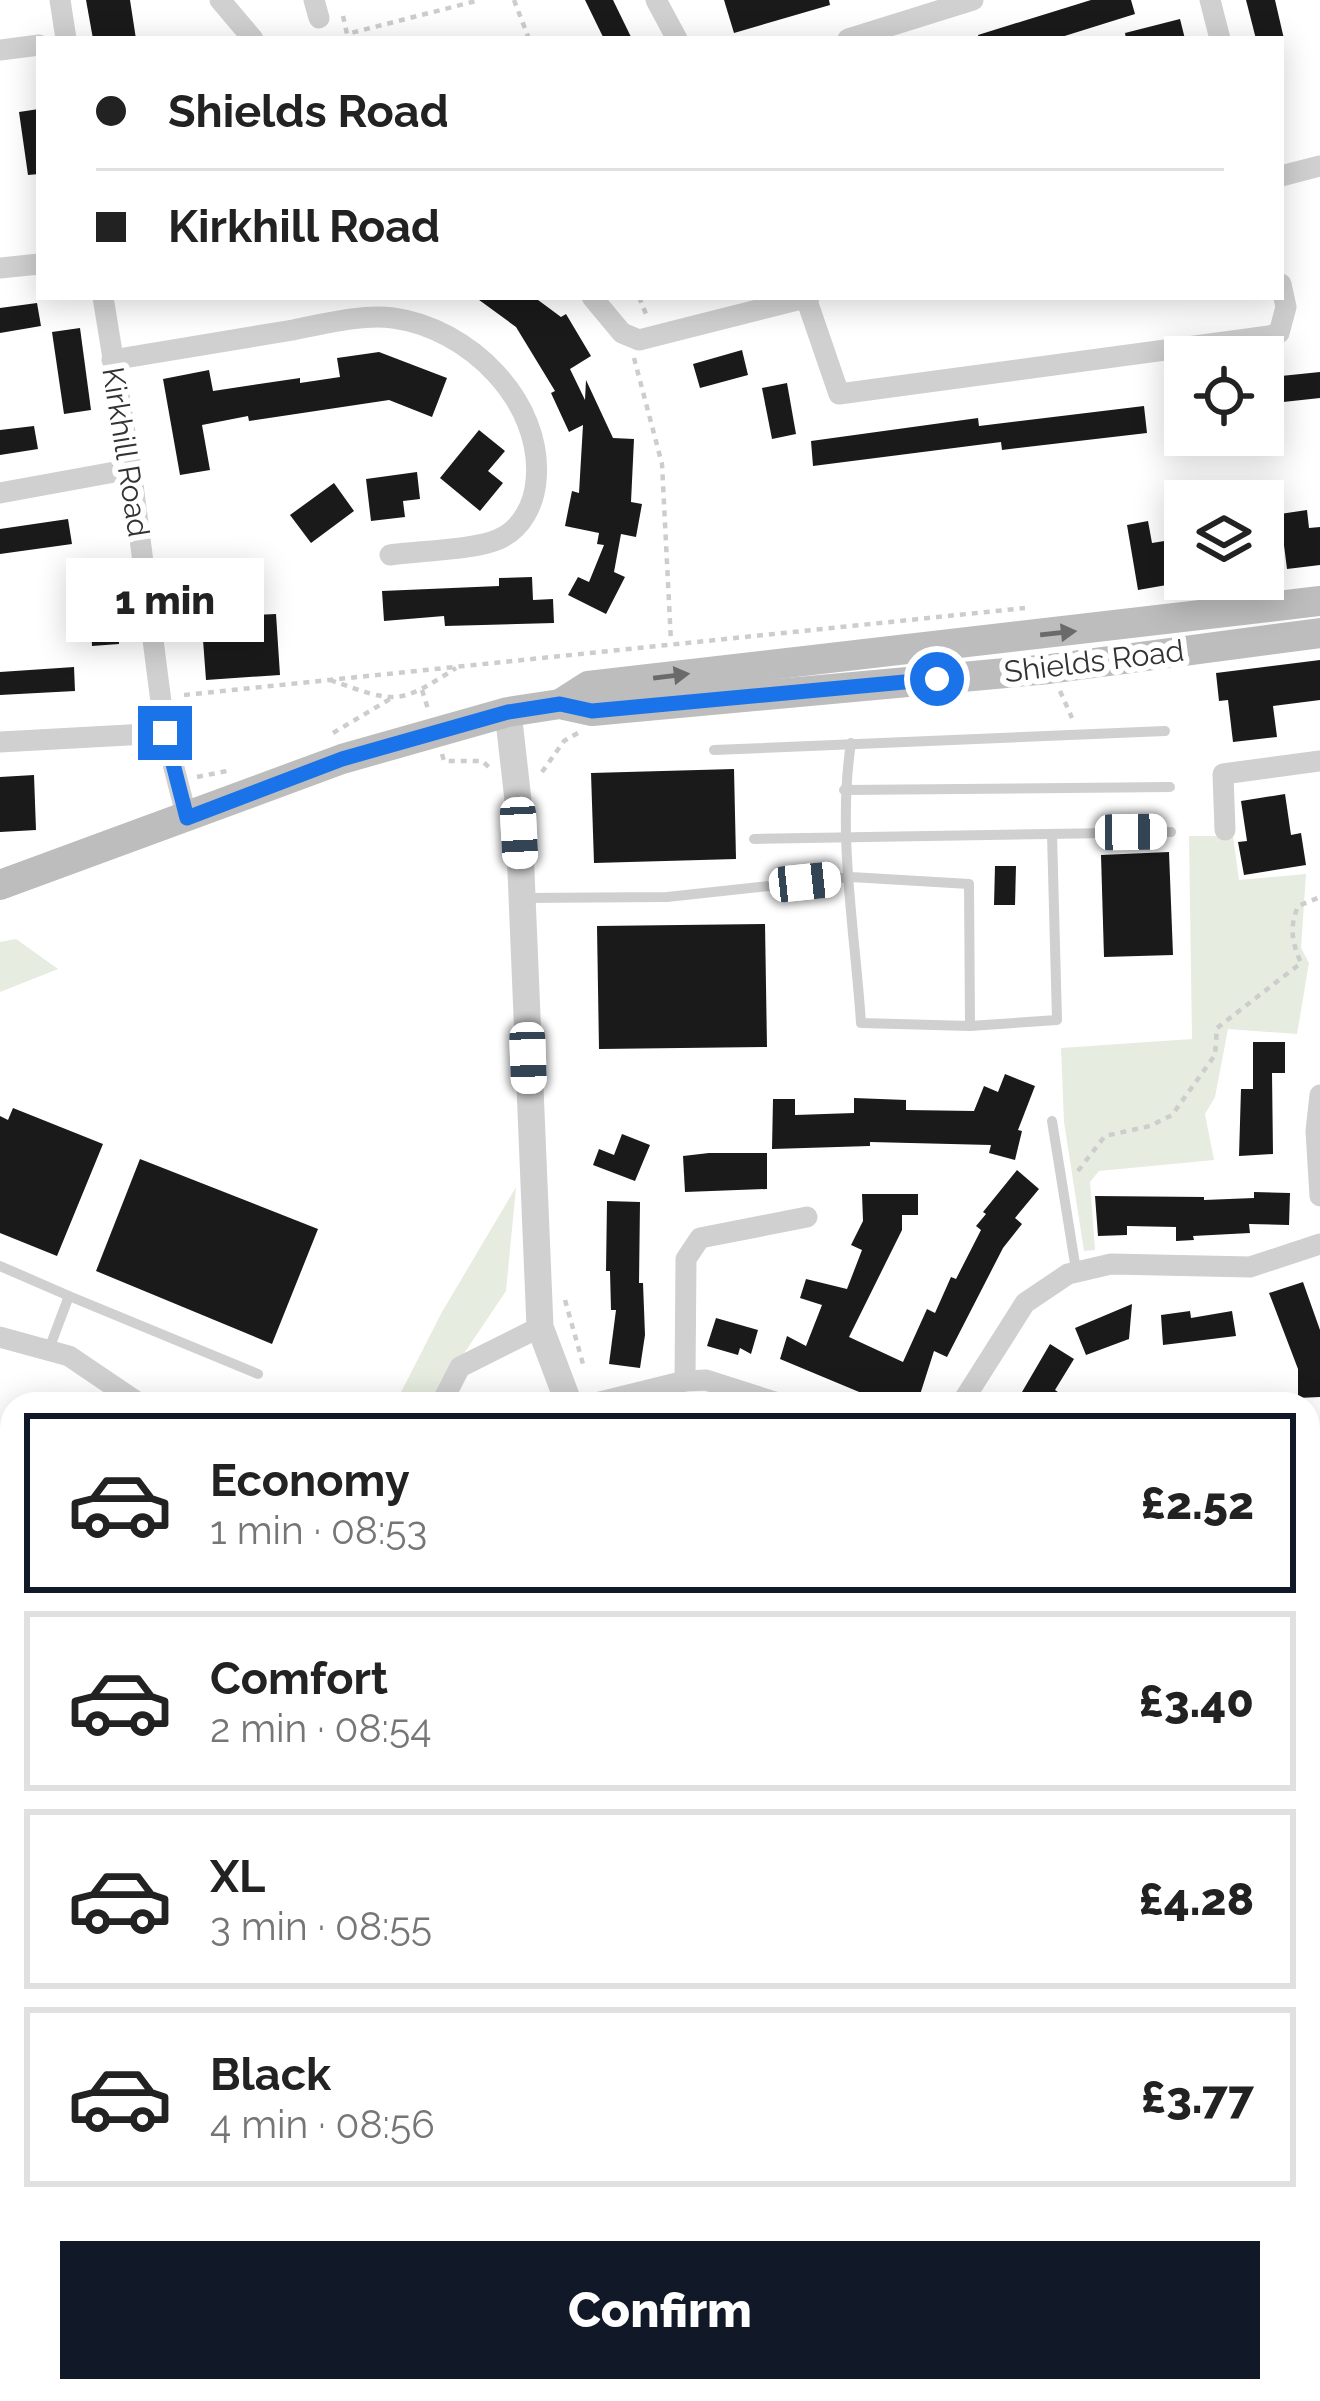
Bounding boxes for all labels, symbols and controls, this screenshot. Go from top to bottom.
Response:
text: Shields Road [168,85,449,138]
text: Kirkhill Road [168,200,440,253]
map controls [1164,336,1284,600]
button: locate [1164,336,1284,456]
street label: Kirkhill Road [95,365,157,539]
button: layers [1164,480,1284,600]
callout: 1 min [66,559,264,643]
text: 1 min [115,577,215,623]
one-way arrow [1040,623,1077,642]
street label: Shields Road [1002,633,1186,689]
route start [910,652,964,706]
one-way arrow [652,667,690,686]
route end [138,706,192,760]
car [499,796,539,870]
car [1095,813,1167,851]
car [767,860,843,904]
car [509,1021,547,1095]
icon: car [66,1449,174,1557]
text: Economy [210,1454,410,1507]
text: £2.52 [1141,1477,1254,1530]
text: 1 min · 08:53 [210,1507,427,1553]
icon: car [66,1647,174,1755]
text: Comfort [210,1652,388,1705]
text: £3.40 [1139,1675,1254,1728]
text: 2 min · 08:54 [210,1705,431,1751]
icon: car [66,1845,174,1953]
text: XL [210,1850,265,1903]
text: £4.28 [1138,1873,1254,1926]
text: 3 min · 08:55 [210,1903,432,1949]
icon: car [66,2043,174,2151]
text: Black [210,2048,331,2101]
text: £3.77 [1141,2071,1254,2124]
text: 4 min · 08:56 [210,2101,435,2147]
button: Confirm [60,2241,1260,2379]

